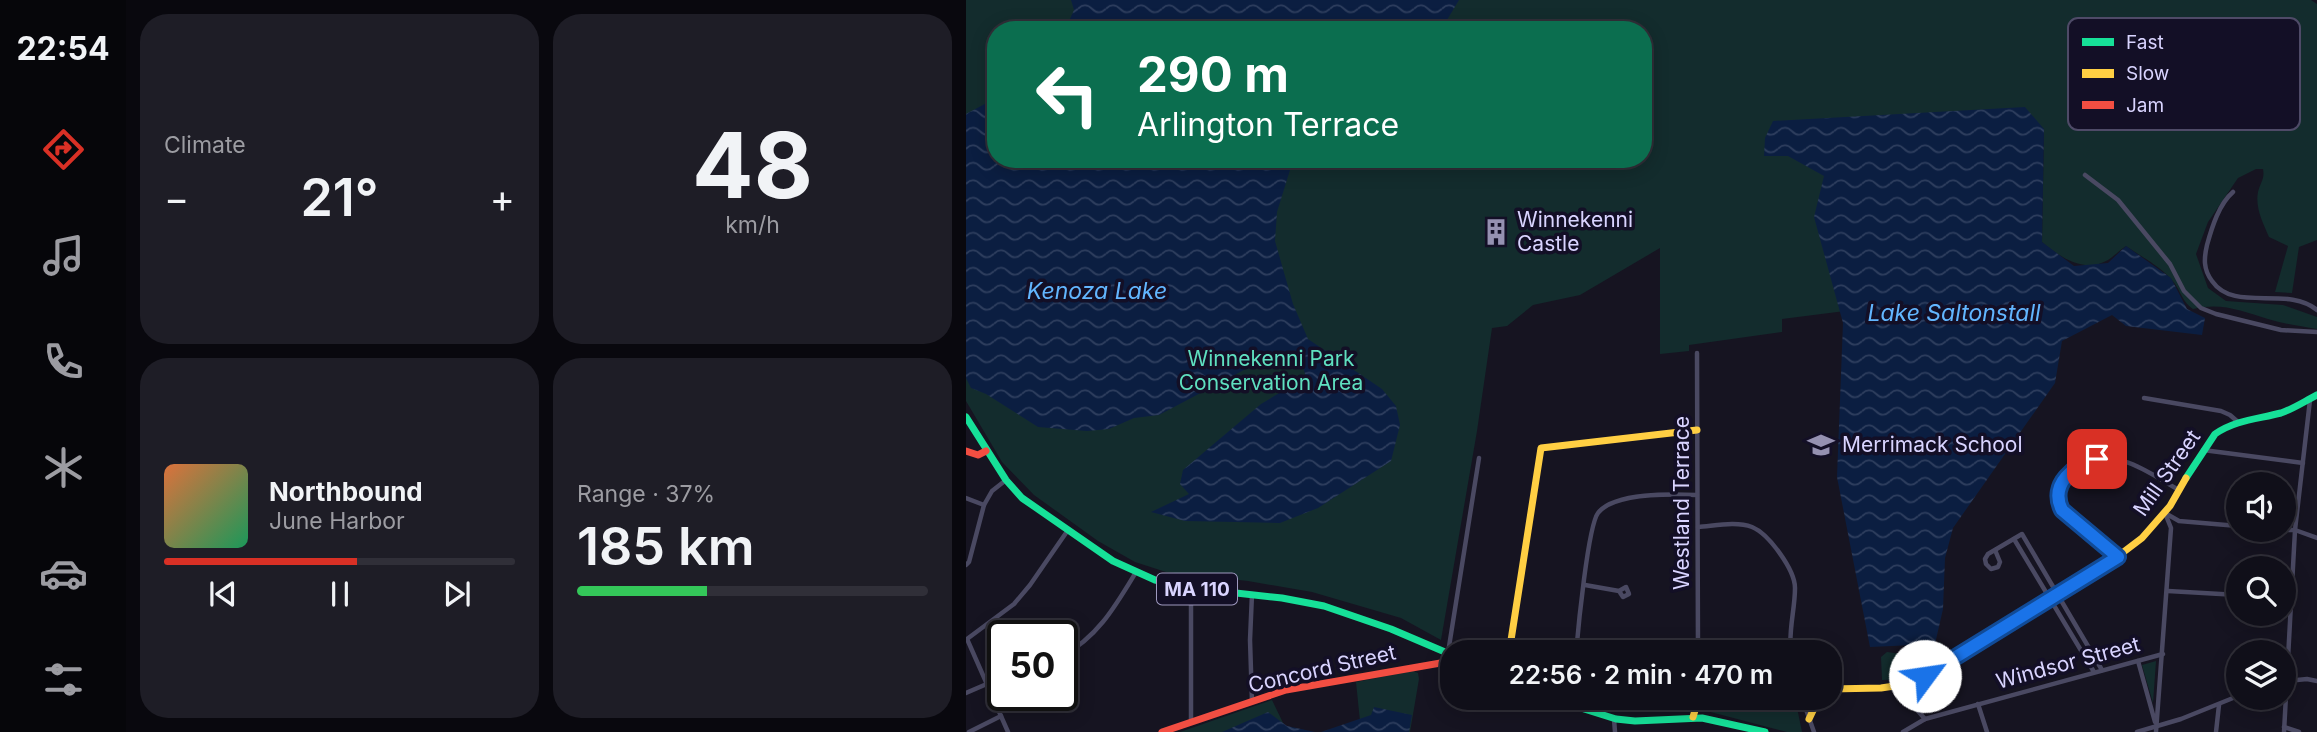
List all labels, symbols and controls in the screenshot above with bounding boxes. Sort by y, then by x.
legend [2068,18,2300,130]
text: 22:54 [16,29,110,68]
text: Fast [2126,31,2164,54]
text: 290 m [1137,45,1289,104]
icon: left [1022,49,1113,140]
text: Slow [2126,62,2169,85]
text: Jam [2126,94,2164,117]
text: Arlington Terrace [1137,105,1399,144]
text: 48 [692,110,813,220]
icon: directions [39,125,88,174]
text: Climate [164,131,246,159]
text: 21° [300,166,379,229]
text: − [164,175,189,221]
text: + [490,175,515,221]
place label: Winnekenni Castle [1517,207,1633,256]
text: km/h [725,211,780,239]
building icon: Winnekenni Castle [1481,217,1511,247]
icon: music [39,231,88,280]
water label: Kenoza Lake [1027,277,1167,305]
water label: Lake Saltonstall [1867,299,2041,327]
icon: phone [39,337,88,386]
park label: Winnekenni Park Conservation Area [1179,346,1363,395]
street label: Westland Terrace [1669,416,1694,590]
street label: Mill Street [2128,425,2205,521]
pin [2067,429,2127,489]
school or university icon: Merrimack School [1806,430,1836,460]
place label: Merrimack School [1842,432,2023,457]
icon: arrive [2078,440,2116,478]
icon: climate [39,443,88,492]
map controls [2226,472,2296,710]
button: sound [2226,472,2296,542]
text: Northbound [269,476,423,507]
text: Range · 37% [577,480,715,508]
text: June Harbor [269,507,405,535]
text: 185 km [577,515,755,578]
icon: car [39,549,88,598]
button: search [2226,556,2296,626]
road number: MA 110 [1157,574,1237,604]
icon: previous [204,575,242,613]
icon: pause [321,575,359,613]
icon: next [438,575,476,613]
speed limit sign: 50 [987,620,1078,711]
street label: Windsor Street [1993,631,2143,694]
street label: Concord Street [1246,639,1398,698]
position arrow [1888,639,1962,713]
button: layers [2226,640,2296,710]
icon: filters [39,655,88,704]
text: 22:56 · 2 min · 470 m [1509,659,1773,690]

